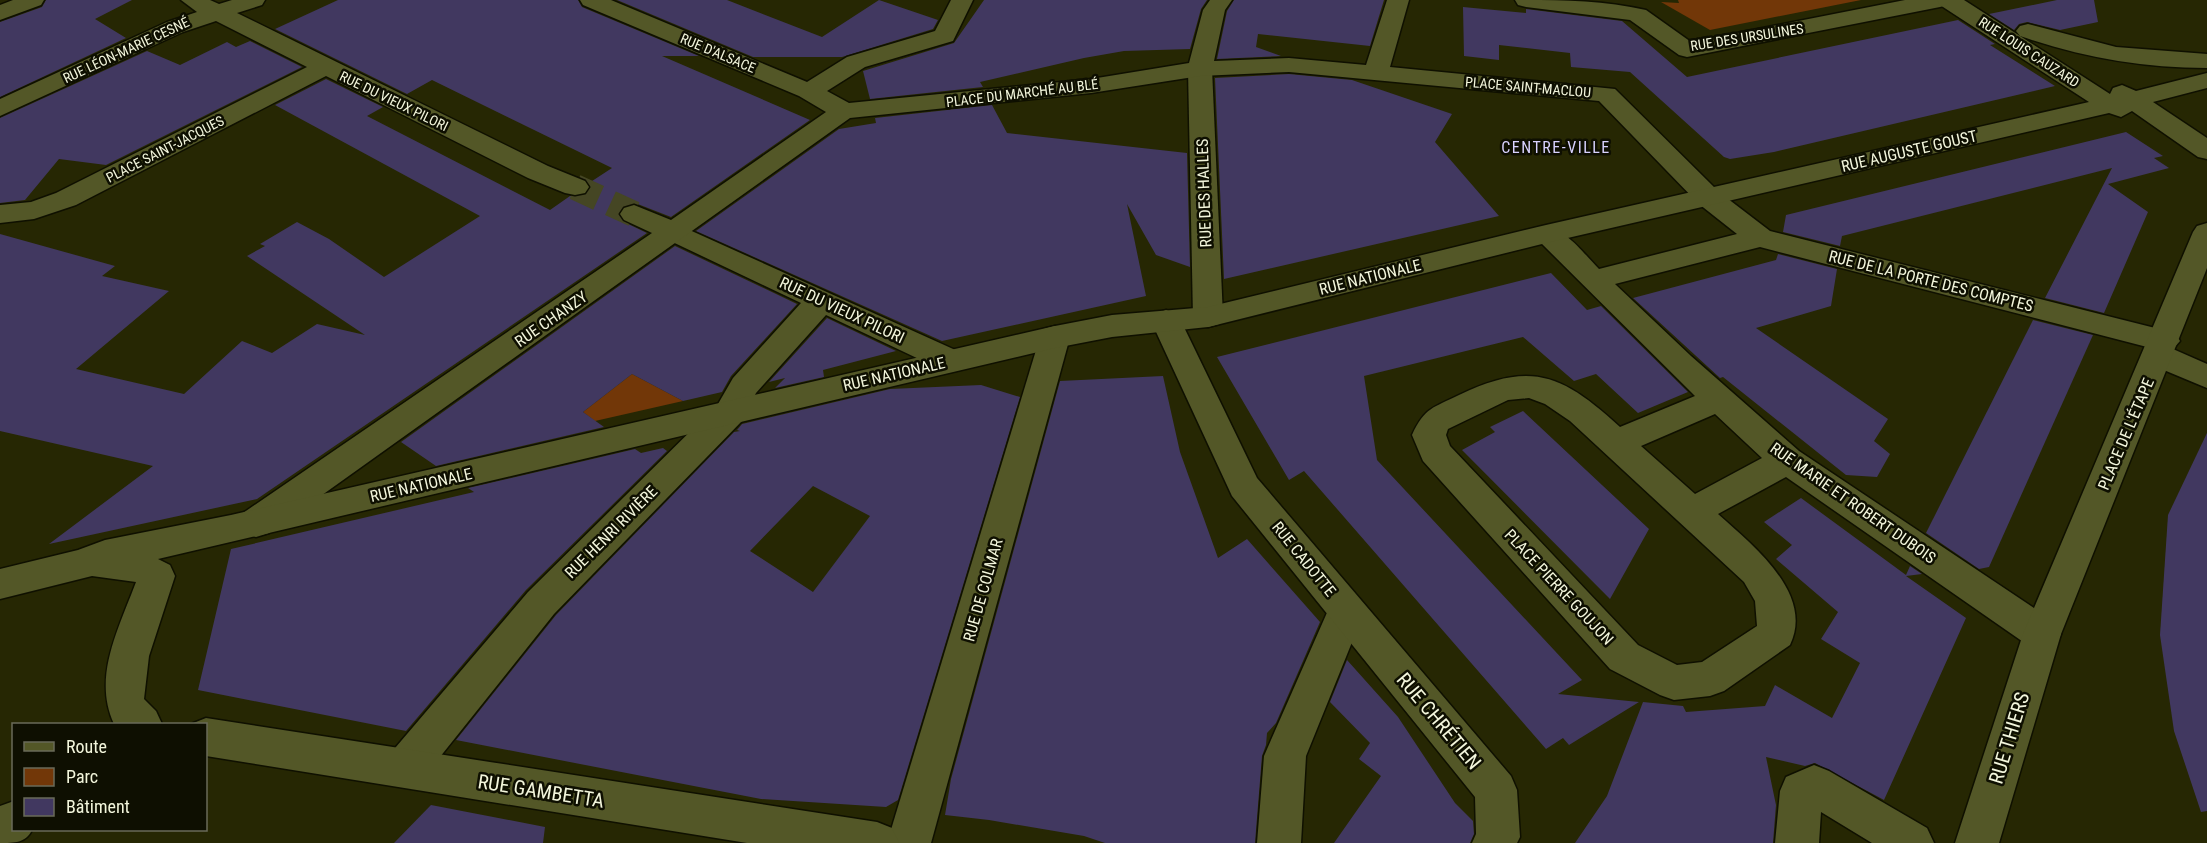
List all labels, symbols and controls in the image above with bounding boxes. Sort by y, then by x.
street label: RUE LÉON-MARIE CESNÉ [60,13,192,86]
street label: RUE LOUIS CAUZARD [1976,14,2082,90]
street label: RUE DES URSULINES [1689,20,1805,54]
street label: RUE D'ALSACE [678,30,758,76]
street label: RUE DU VIEUX PILORI [337,68,451,134]
street label: PLACE SAINT-MACLOU [1464,74,1592,100]
street label: PLACE DU MARCHÉ AU BLÉ [945,75,1099,110]
street label: PLACE SAINT-JACQUES [103,112,227,186]
street label: RUE AUGUSTE GOUST [1839,126,1979,176]
street label: RUE DES HALLES [1193,138,1215,248]
district label: CENTRE-VILLE [1501,138,1611,157]
street label: RUE DE LA PORTE DES COMPTES [1827,246,2035,316]
street label: RUE NATIONALE [1317,255,1423,299]
street label: RUE DU VIEUX PILORI [777,273,907,347]
street label: RUE CHANZY [511,287,591,351]
street label: RUE NATIONALE [841,353,947,395]
street label: PLACE DE L'ÉTAPE [2094,375,2158,493]
street label: RUE MARIE ET ROBERT DUBOIS [1767,439,1939,567]
street label: RUE NATIONALE [368,464,474,506]
street label: RUE HENRI RIVIÈRE [561,482,661,582]
street label: RUE CADOTTE [1268,518,1340,600]
street label: PLACE PIERRE GOUJON [1500,525,1618,649]
street label: RUE DE COLMAR [959,536,1007,644]
street label: RUE CHRÉTIEN [1392,668,1486,774]
street label: RUE THIERS [1984,689,2034,787]
legend [12,723,207,831]
text: Route [66,736,107,757]
text: Parc [66,766,98,787]
street label: RUE GAMBETTA [476,769,606,813]
text: Bâtiment [66,796,130,817]

